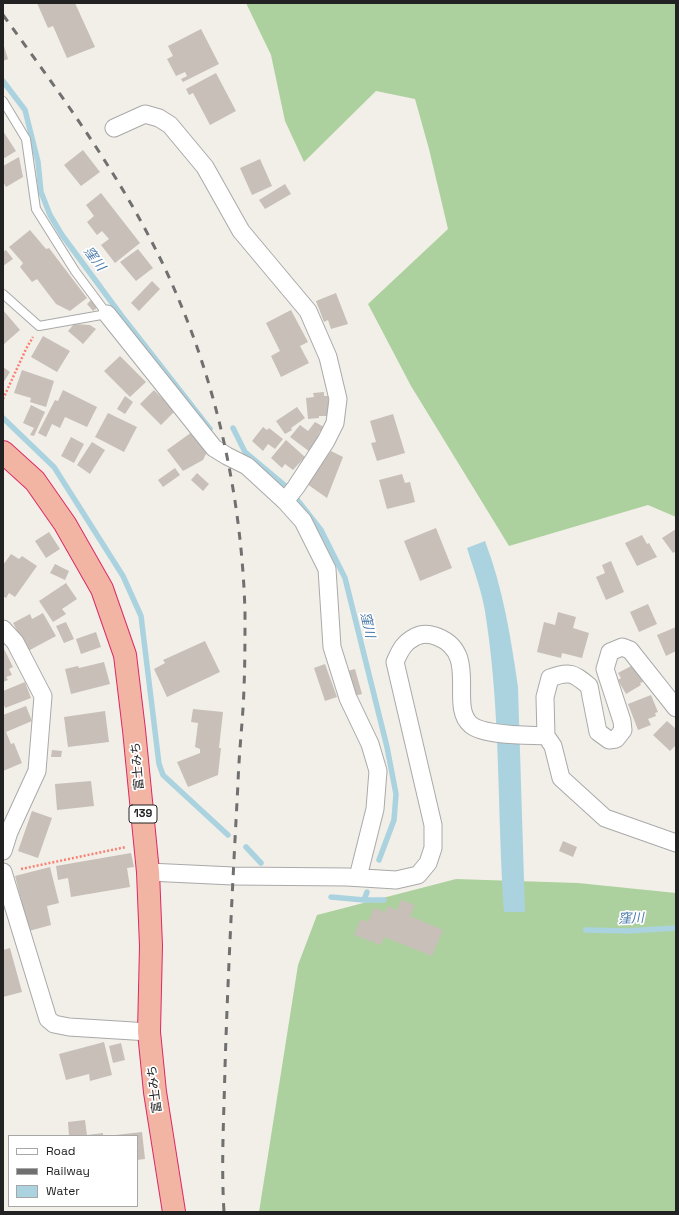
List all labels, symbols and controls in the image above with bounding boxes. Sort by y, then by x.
water label: 窪川 [80,244,108,274]
water label: 窪川 [356,611,378,639]
street label: 富士みち [129,741,147,791]
road number: 139 [129,805,157,823]
water label: 窪川 [618,911,644,927]
street label: 富士みち [145,1064,165,1114]
legend [8,1135,138,1207]
text: Road [46,1143,75,1159]
text: Railway [46,1163,90,1179]
text: Water [46,1183,80,1199]

